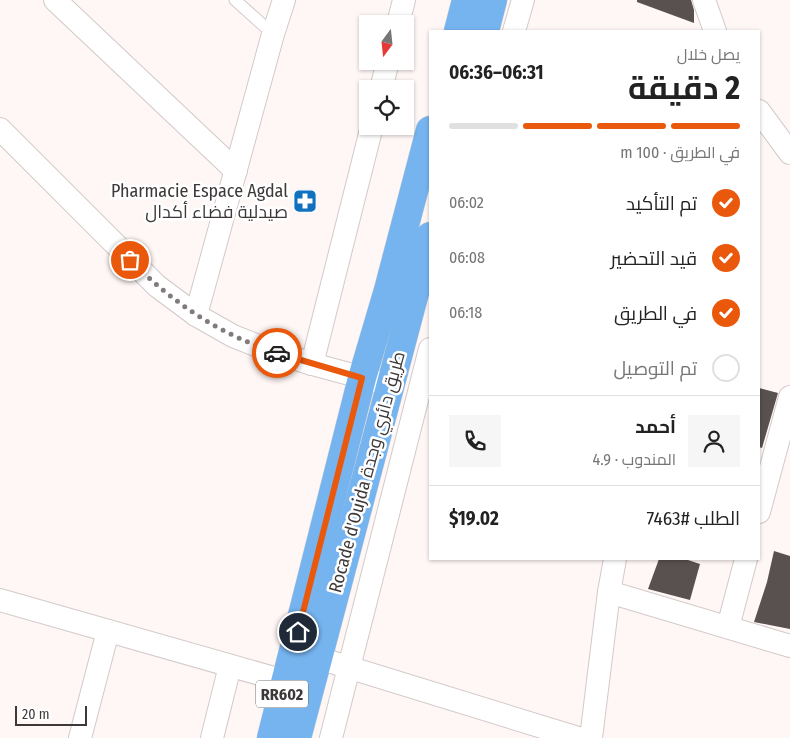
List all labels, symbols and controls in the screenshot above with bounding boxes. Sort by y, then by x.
north arrow [359,15,414,70]
map controls [359,15,414,135]
text: يصل خلال [677,45,740,64]
text: 06:31–06:36 [449,61,544,84]
text: 2 دقيقة [628,69,740,107]
button: locate [359,80,414,135]
text: في الطريق · 100 m [620,143,740,162]
place label: Pharmacie Espace Agdal صيدلية فضاء أكدال [111,180,288,223]
pharmacy icon: Pharmacie Espace Agdal صيدلية فضاء أكدال [292,188,318,214]
icon: check [712,189,740,217]
text: تم التأكيد [626,192,697,215]
text: 06:02 [449,193,484,212]
pin [109,239,151,281]
icon: check [712,244,740,272]
icon: bag [116,246,144,274]
text: قيد التحضير [610,247,697,270]
text: 06:08 [449,248,485,267]
icon: check [712,299,740,327]
text: في الطريق [614,302,697,325]
text: 06:18 [449,303,482,322]
courier [252,328,302,378]
icon: car [263,339,291,367]
street label: Rocade d'Oujda طريق دائري وجدة [324,349,413,596]
text: تم التوصيل [614,357,697,380]
button: phone [449,415,501,467]
text: أحمد [635,415,676,438]
button: person [688,415,740,467]
text: المندوب · 4.9 [592,450,676,469]
text: $19.02 [449,507,499,530]
text: الطلب #7463 [647,507,740,530]
pin [277,611,319,653]
icon: home [284,618,312,646]
road number: RR602 [256,681,308,708]
scale bar [15,703,88,726]
text: 20 m [22,706,50,723]

